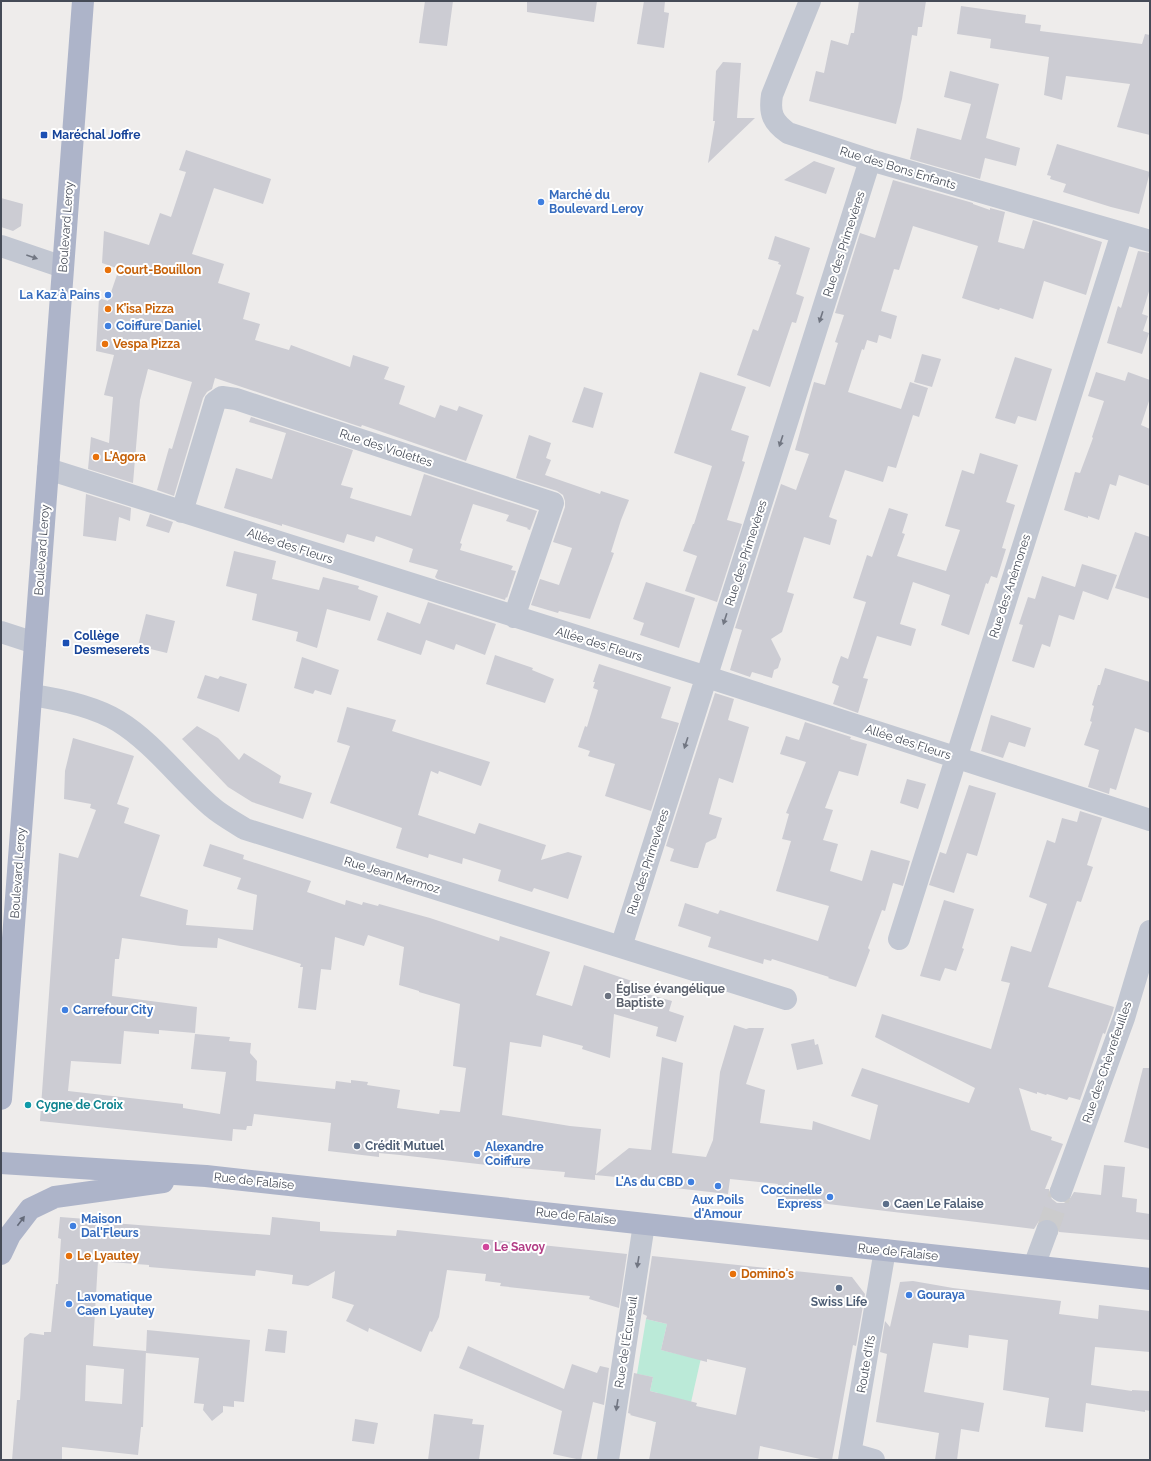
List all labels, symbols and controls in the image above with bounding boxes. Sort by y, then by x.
place label: Maréchal Joffre [52,128,140,142]
marker: Maréchal Joffre [39,130,49,140]
street label: Rue des Bons Enfants [838,144,958,192]
street label: Boulevard Leroy [56,181,76,273]
place label: Marché du Boulevard Leroy [549,188,644,216]
street label: Rue des Primevères [820,189,868,299]
marker: Marché du Boulevard Leroy [536,197,546,207]
one-way arrow [26,254,38,260]
place label: Court-Bouillon [116,263,201,277]
marker: Court-Bouillon [103,265,113,275]
place label: La Kaz à Pains [19,288,100,302]
marker: La Kaz à Pains [103,290,113,300]
place label: K’isa Pizza [116,302,174,316]
marker: K’isa Pizza [103,304,113,314]
one-way arrow [817,312,823,324]
place label: Coiffure Daniel [116,319,201,333]
marker: Coiffure Daniel [103,321,113,331]
place label: Vespa Pizza [113,337,180,351]
marker: Vespa Pizza [100,339,110,349]
street label: Rue des Violettes [338,426,434,470]
one-way arrow [778,436,784,448]
place label: L'Agora [104,450,146,464]
marker: L'Agora [91,452,101,462]
street label: Rue des Primevères [722,498,770,608]
street label: Boulevard Leroy [32,504,52,596]
street label: Allée des Fleurs [245,525,335,567]
street label: Rue des Anémones [987,532,1033,640]
one-way arrow [722,613,728,625]
street label: Allée des Fleurs [554,624,644,664]
place label: Collège Desmeserets [74,629,149,657]
marker: Collège Desmeserets [61,638,71,648]
street label: Allée des Fleurs [863,721,953,763]
one-way arrow [683,737,689,749]
street label: Rue des Primevères [624,807,672,917]
street label: Boulevard Leroy [8,827,28,919]
street label: Rue Jean Mermoz [342,854,442,896]
place label: Église évangélique Baptiste [616,981,725,1010]
marker: Église évangélique Baptiste [603,991,613,1001]
street label: Rue des Chèvrefeuilles [1080,999,1134,1125]
place label: Carrefour City [73,1003,154,1017]
marker: Carrefour City [60,1005,70,1015]
place label: Cygne de Croix [36,1098,123,1112]
marker: Cygne de Croix [23,1100,33,1110]
place label: Crédit Mutuel [365,1139,444,1153]
place label: Alexandre Coiffure [485,1140,544,1168]
marker: Crédit Mutuel [352,1141,362,1151]
marker: Alexandre Coiffure [472,1149,482,1159]
street label: Rue de Falaise [213,1170,295,1192]
place label: L'As du CBD [615,1175,683,1189]
marker: L'As du CBD [686,1177,696,1187]
marker: Aux Poils d'Amour [713,1181,723,1191]
place label: Coccinelle Express [761,1183,822,1211]
marker: Coccinelle Express [825,1192,835,1202]
place label: Aux Poils d'Amour [692,1193,744,1221]
place label: Caen Le Falaise [894,1197,984,1211]
marker: Caen Le Falaise [881,1199,891,1209]
street label: Rue de Falaise [535,1205,617,1227]
place label: Maison Dal'Fleurs [81,1212,139,1240]
one-way arrow [17,1215,25,1226]
marker: Maison Dal'Fleurs [68,1221,78,1231]
place label: Le Savoy [494,1240,545,1254]
street label: Rue de Falaise [857,1241,939,1263]
marker: Le Savoy [481,1242,491,1252]
place label: Le Lyautey [77,1249,139,1263]
marker: Le Lyautey [64,1251,74,1261]
one-way arrow [635,1256,641,1269]
place label: Domino's [741,1267,794,1281]
marker: Domino's [728,1269,738,1279]
marker: Swiss Life [834,1283,844,1293]
place label: Gouraya [917,1288,965,1302]
place label: Lavomatique Caen Lyautey [77,1290,155,1318]
marker: Gouraya [904,1290,914,1300]
street label: Rue de l'Écureuil [612,1294,640,1389]
place label: Swiss Life [811,1295,867,1309]
marker: Lavomatique Caen Lyautey [64,1299,74,1309]
street label: Route d'Ifs [854,1334,878,1394]
one-way arrow [613,1399,619,1411]

